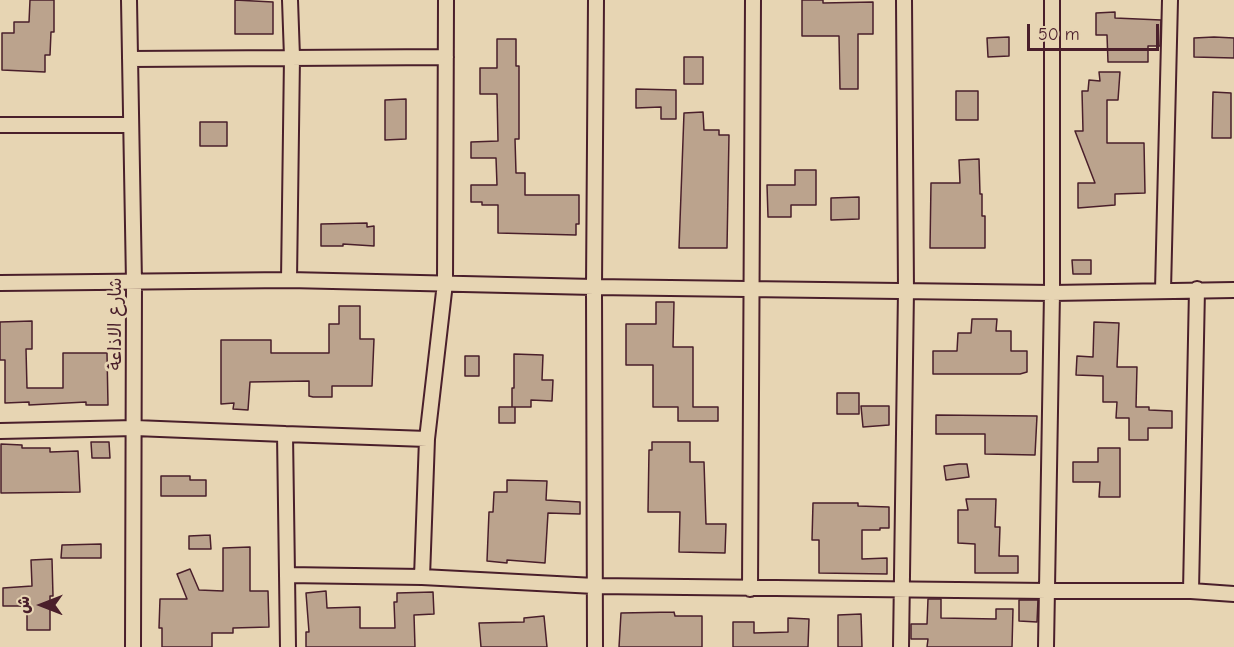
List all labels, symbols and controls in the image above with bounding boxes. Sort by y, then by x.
scale bar [1030,12,1162,50]
text: 50 m [1038,24,1080,45]
street label: شارع الاذاعة [105,278,127,370]
north arrow [12,575,72,635]
text: ش [15,596,33,614]

